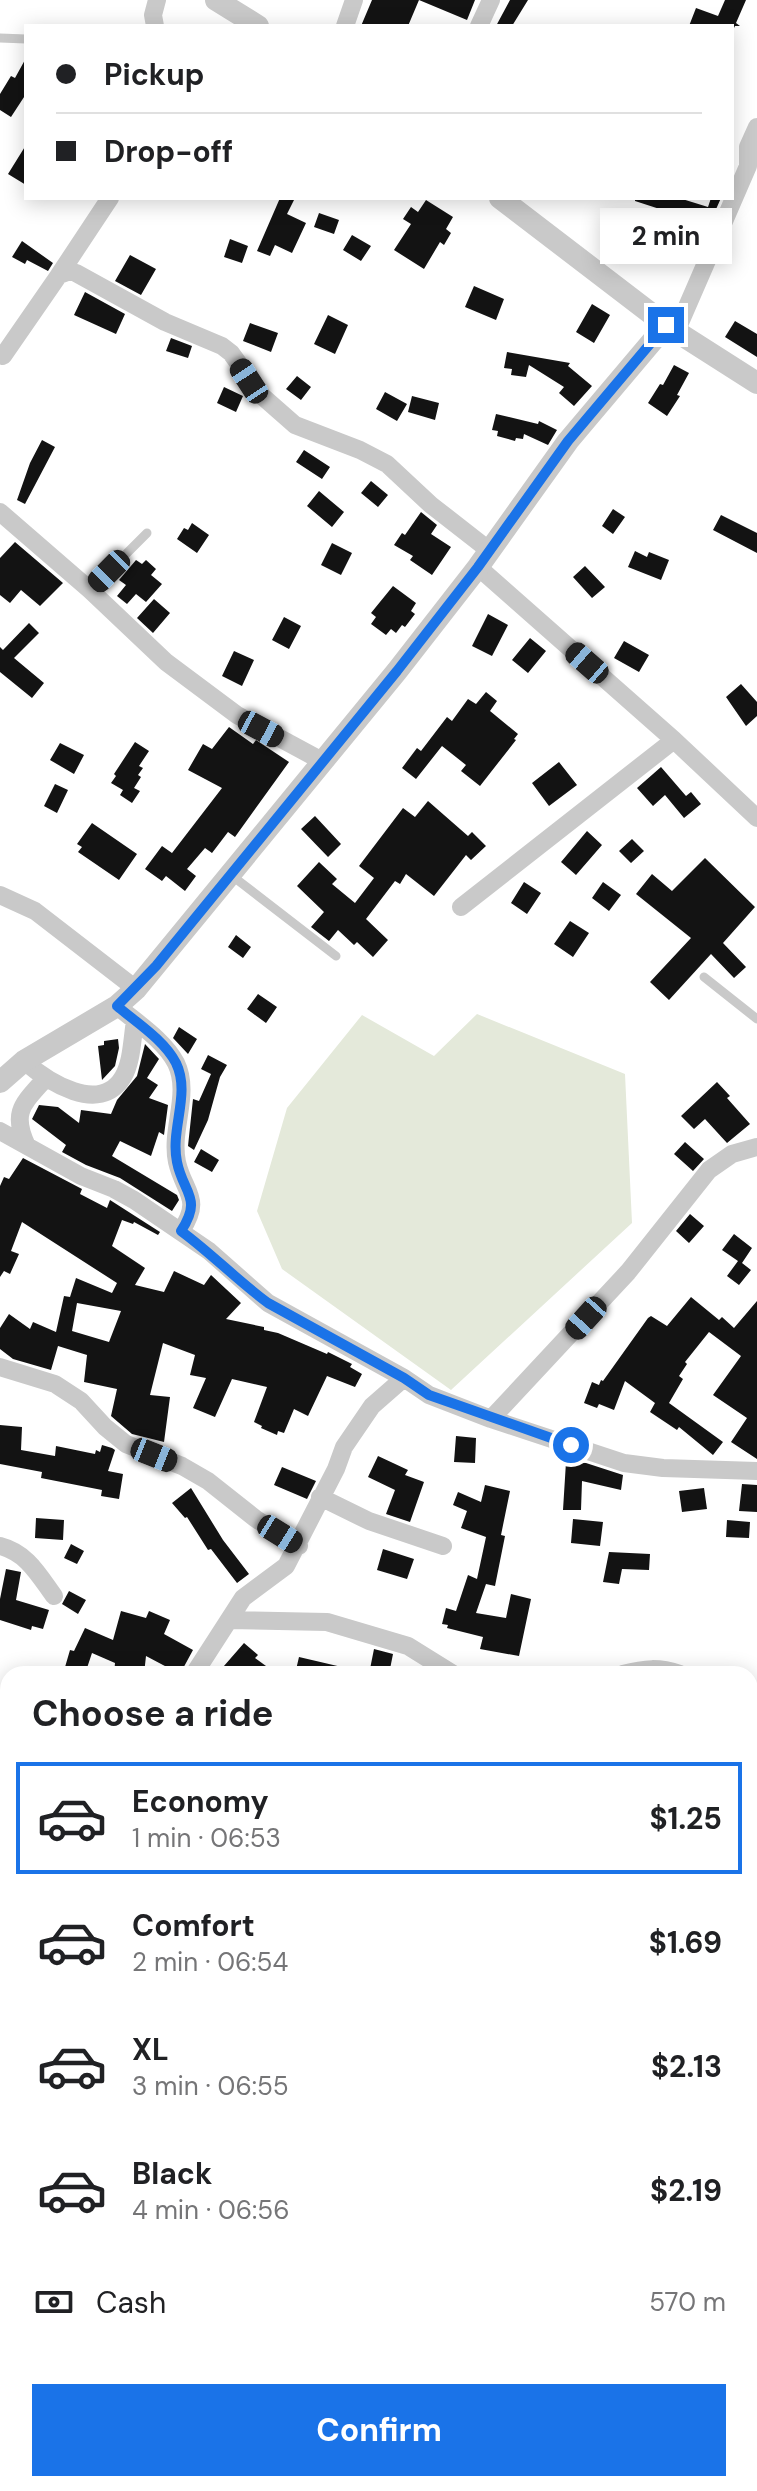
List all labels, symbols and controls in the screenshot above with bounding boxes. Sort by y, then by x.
text: Pickup [104,55,204,94]
text: Drop-off [104,132,233,171]
callout: 2 min [600,209,732,265]
text: 2 min [632,219,700,253]
route end [648,307,684,343]
car [226,354,272,408]
car [84,546,134,596]
car [561,638,613,688]
car [234,707,288,751]
car [561,1292,611,1344]
route start [553,1427,589,1463]
car [127,1435,181,1475]
car [253,1511,307,1557]
text: Choose a ride [32,1690,273,1737]
icon: car [36,1782,108,1854]
text: Economy [132,1782,269,1821]
text: $1.25 [649,1799,722,1838]
text: 1 min · 06:53 [132,1821,281,1855]
icon: car [36,1906,108,1978]
text: Comfort [132,1906,255,1945]
text: $1.69 [649,1923,722,1962]
text: 2 min · 06:54 [132,1945,288,1979]
icon: car [36,2030,108,2102]
text: XL [132,2030,169,2069]
text: $2.13 [651,2047,722,2086]
text: 3 min · 06:55 [132,2069,289,2103]
icon: car [36,2154,108,2226]
text: Black [132,2154,212,2193]
text: $2.19 [650,2171,722,2210]
text: 4 min · 06:56 [132,2193,290,2227]
icon: cash [32,2280,76,2324]
text: Cash [96,2283,166,2322]
text: 570 m [649,2285,726,2319]
button: Confirm [32,2384,726,2476]

